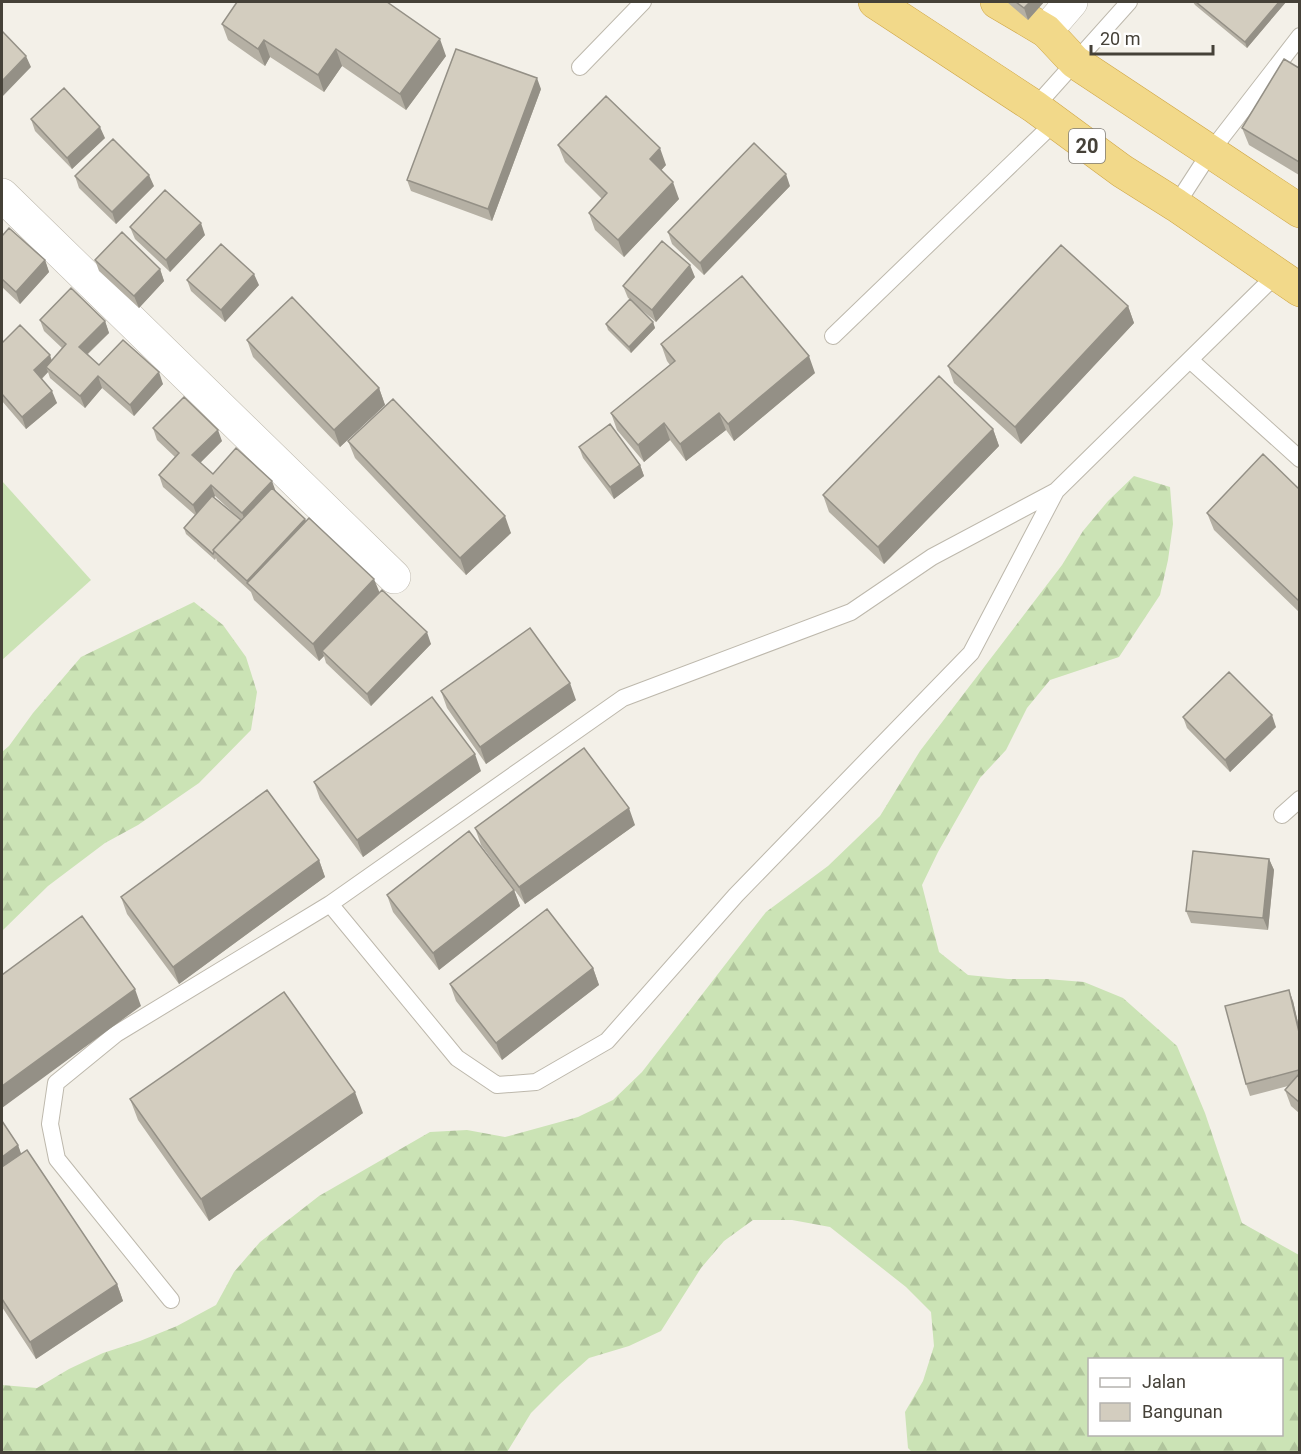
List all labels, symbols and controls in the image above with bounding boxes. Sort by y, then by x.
scale bar [1091,18,1212,56]
text: 20 m [1100,28,1140,49]
road number: 20 [1069,129,1105,163]
legend [1088,1358,1283,1436]
text: Jalan [1142,1371,1186,1392]
text: Bangunan [1142,1401,1223,1422]

